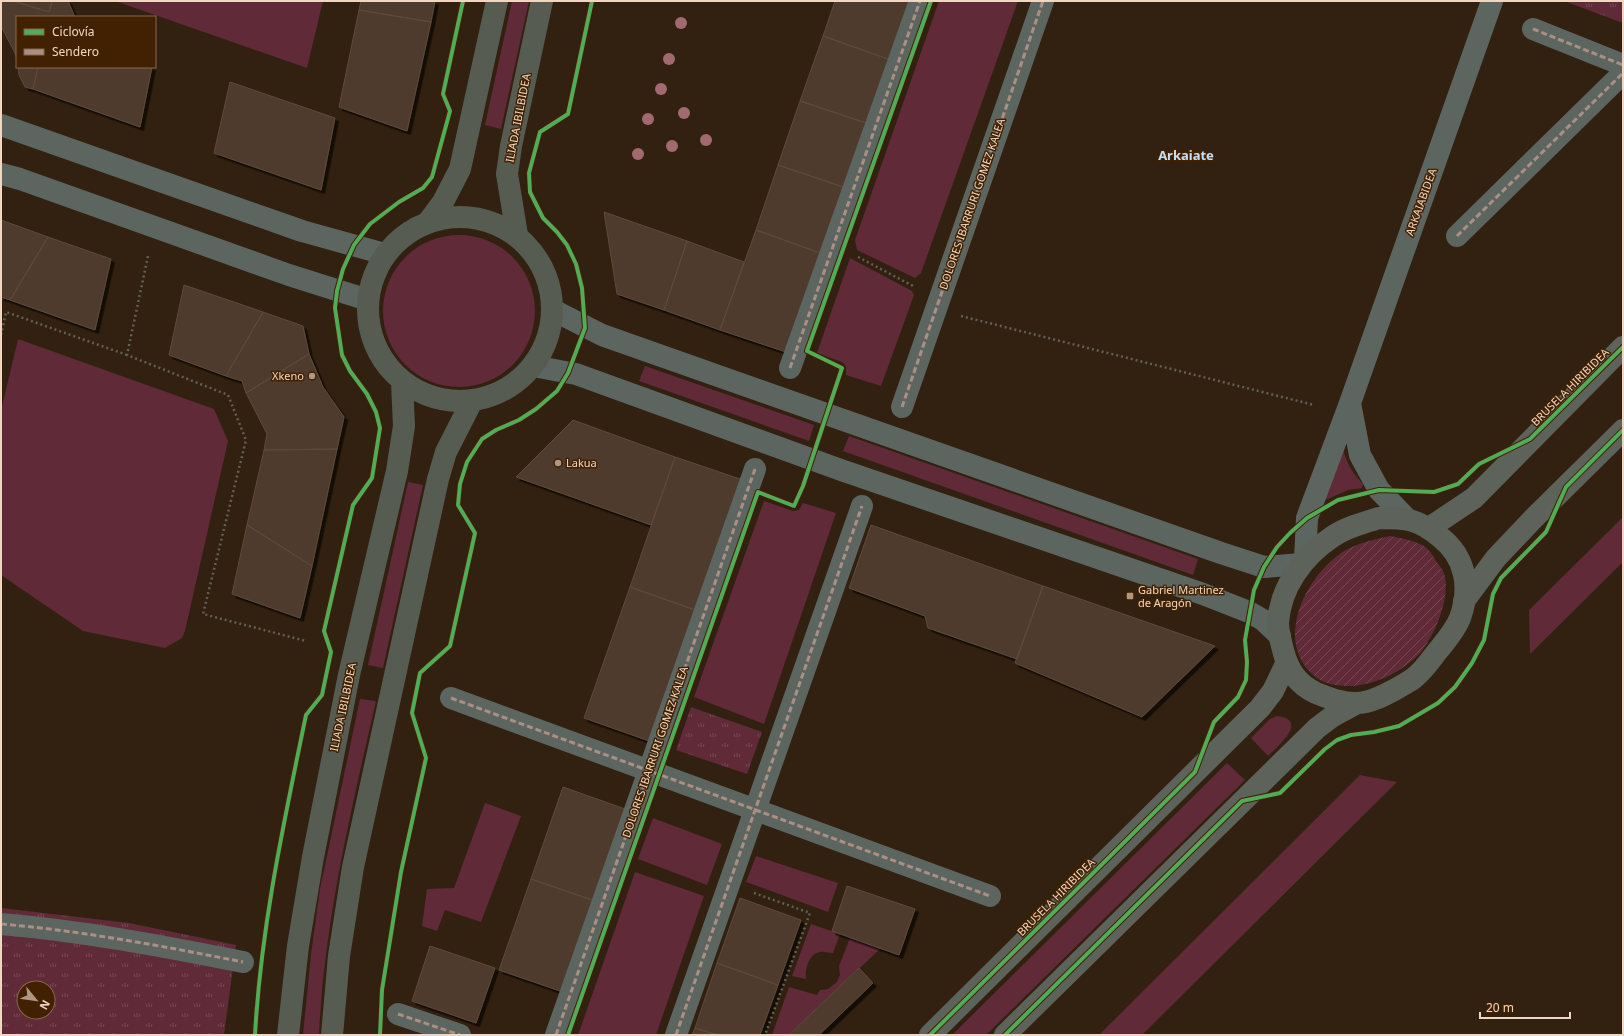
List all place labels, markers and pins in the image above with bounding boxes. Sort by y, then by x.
place label: Xkeno [272,368,304,383]
marker: Xkeno [307,371,317,381]
place label: Lakua [566,455,597,470]
marker: Lakua [553,458,563,468]
place label: Gabriel Martinez de Aragón [1138,582,1224,610]
marker: Gabriel Martinez de Aragón [1125,591,1135,601]

